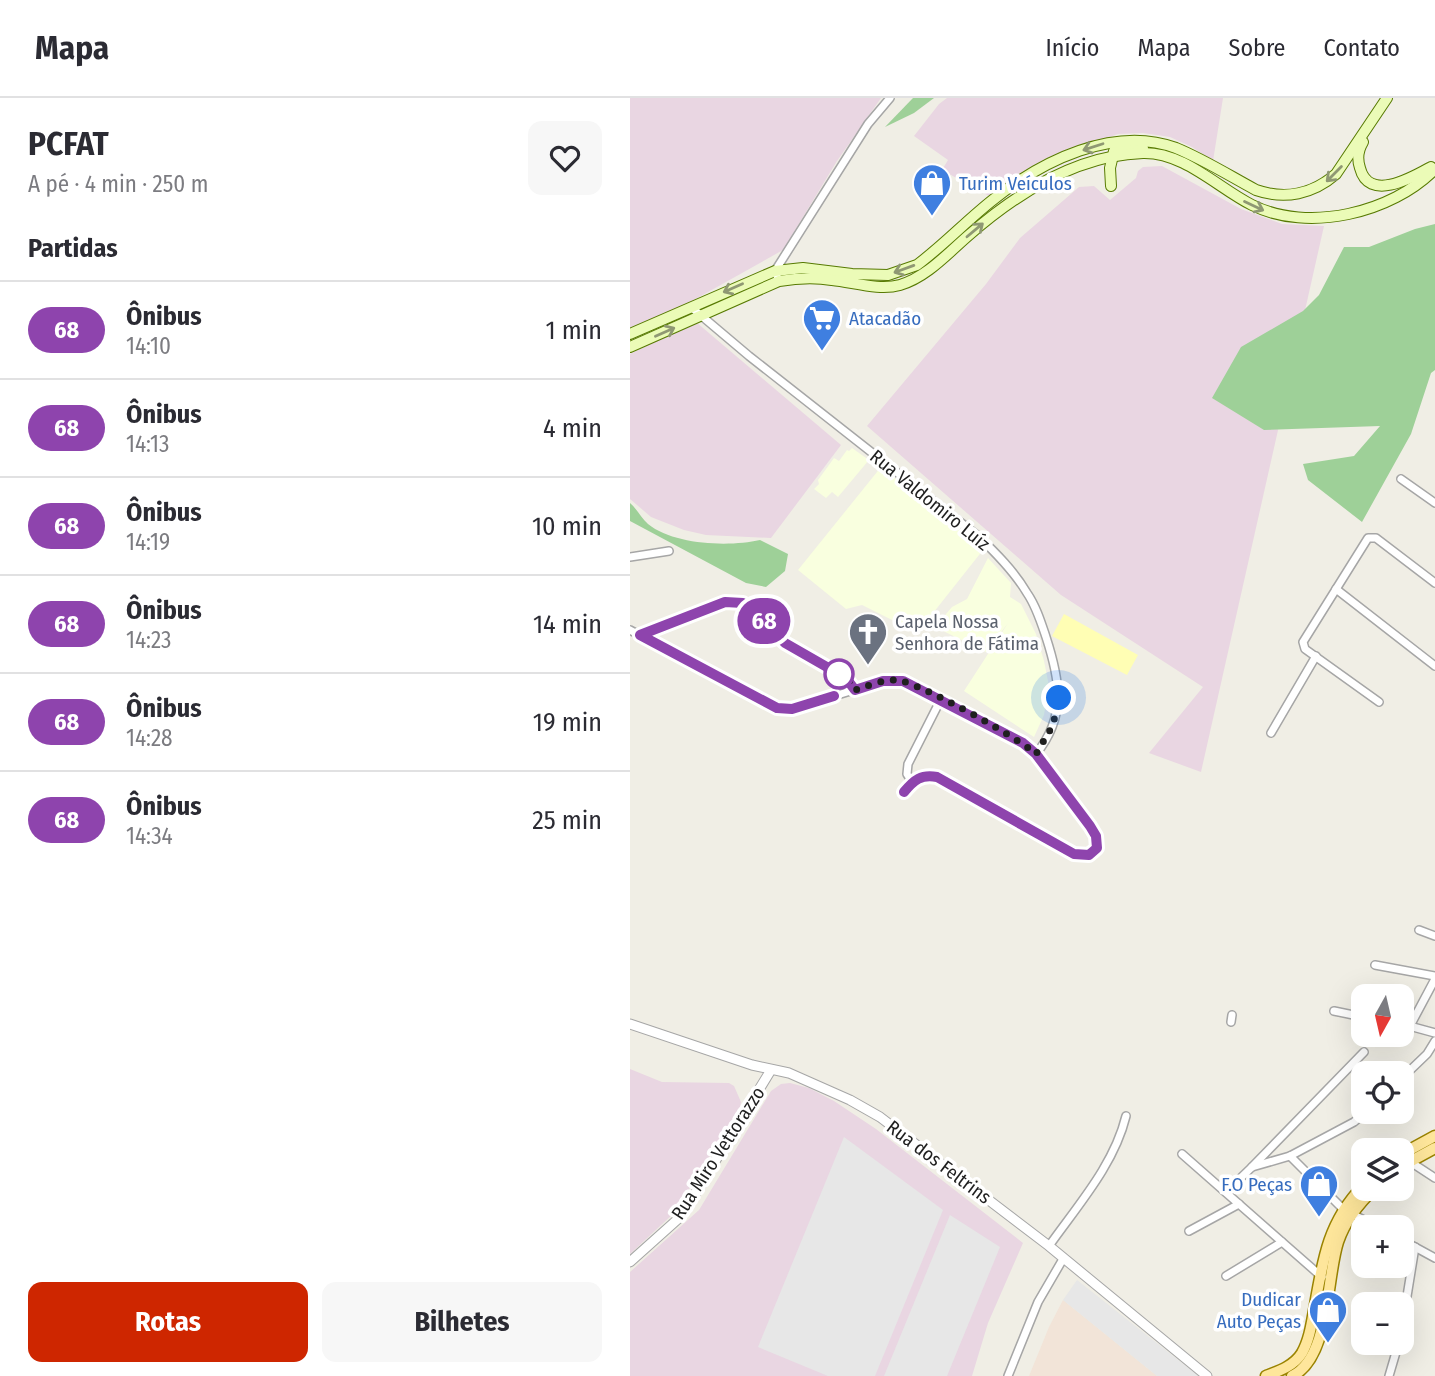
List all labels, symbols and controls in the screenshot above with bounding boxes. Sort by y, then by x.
text: Mapa [35,28,109,68]
text: Início [1046,34,1099,62]
text: Mapa [1137,34,1191,62]
text: Sobre [1229,34,1285,62]
text: Contato [1323,34,1400,62]
button: heart [528,121,602,195]
text: PCFAT [28,124,109,164]
one-way arrow [1083,142,1105,154]
shop icon: Turim Veículos [911,162,953,217]
one-way arrow [1326,165,1343,182]
text: A pé · 4 min · 250 m [28,170,208,198]
place label: Turim Veículos [959,172,1072,195]
one-way arrow [1243,199,1264,213]
one-way arrow [966,222,984,238]
text: Partidas [28,233,118,264]
one-way arrow [894,264,916,277]
one-way arrow [723,282,744,296]
supermarket icon: Atacadão [801,297,843,352]
text: Ônibus [126,301,202,332]
place label: Atacadão [849,307,921,330]
text: 1 min [546,315,602,346]
text: 68 [54,316,79,344]
one-way arrow [654,325,675,338]
text: 14:10 [126,332,171,360]
text: Ônibus [126,399,202,430]
text: 4 min [543,413,602,444]
text: 68 [54,414,79,442]
text: 14:13 [126,430,169,458]
street label: Rua Valdomiro Luíz [865,445,995,556]
text: Ônibus [126,497,202,528]
text: 10 min [532,511,602,542]
text: 68 [54,512,79,540]
text: 14:19 [126,528,170,556]
text: Ônibus [126,595,202,626]
line badge: 68 [732,598,796,644]
text: 68 [751,607,777,635]
text: 14 min [533,609,602,640]
text: 68 [54,610,79,638]
place label: Capela Nossa Senhora de Fátima [895,610,1039,655]
church icon: Capela Nossa Senhora de Fátima [847,611,889,666]
text: 14:23 [126,626,171,654]
unlabelled marker [824,659,854,689]
your location [1041,680,1076,715]
text: Ônibus [126,693,202,724]
text: 19 min [533,707,602,738]
text: 68 [54,708,79,736]
text: 14:28 [126,724,173,752]
text: Ônibus [126,791,202,822]
text: 25 min [532,805,602,836]
text: 68 [54,806,79,834]
text: 14:34 [126,822,173,850]
north arrow [1351,984,1414,1046]
map controls [1351,984,1414,1355]
button: locate [1351,1061,1414,1124]
street label: Rua Miro Vettorazzo [666,1082,770,1224]
street label: Rua dos Feltrins [882,1115,996,1209]
button: layers [1351,1138,1414,1201]
shop icon: F.O Peças [1298,1163,1340,1218]
place label: F.O Peças [1221,1173,1292,1196]
button: + [1351,1215,1414,1278]
button: Rotas [28,1282,308,1362]
button: Bilhetes [322,1282,602,1362]
place label: Dudicar Auto Peças [1217,1288,1301,1333]
shop icon: Dudicar Auto Peças [1307,1289,1349,1344]
button: − [1351,1292,1414,1355]

